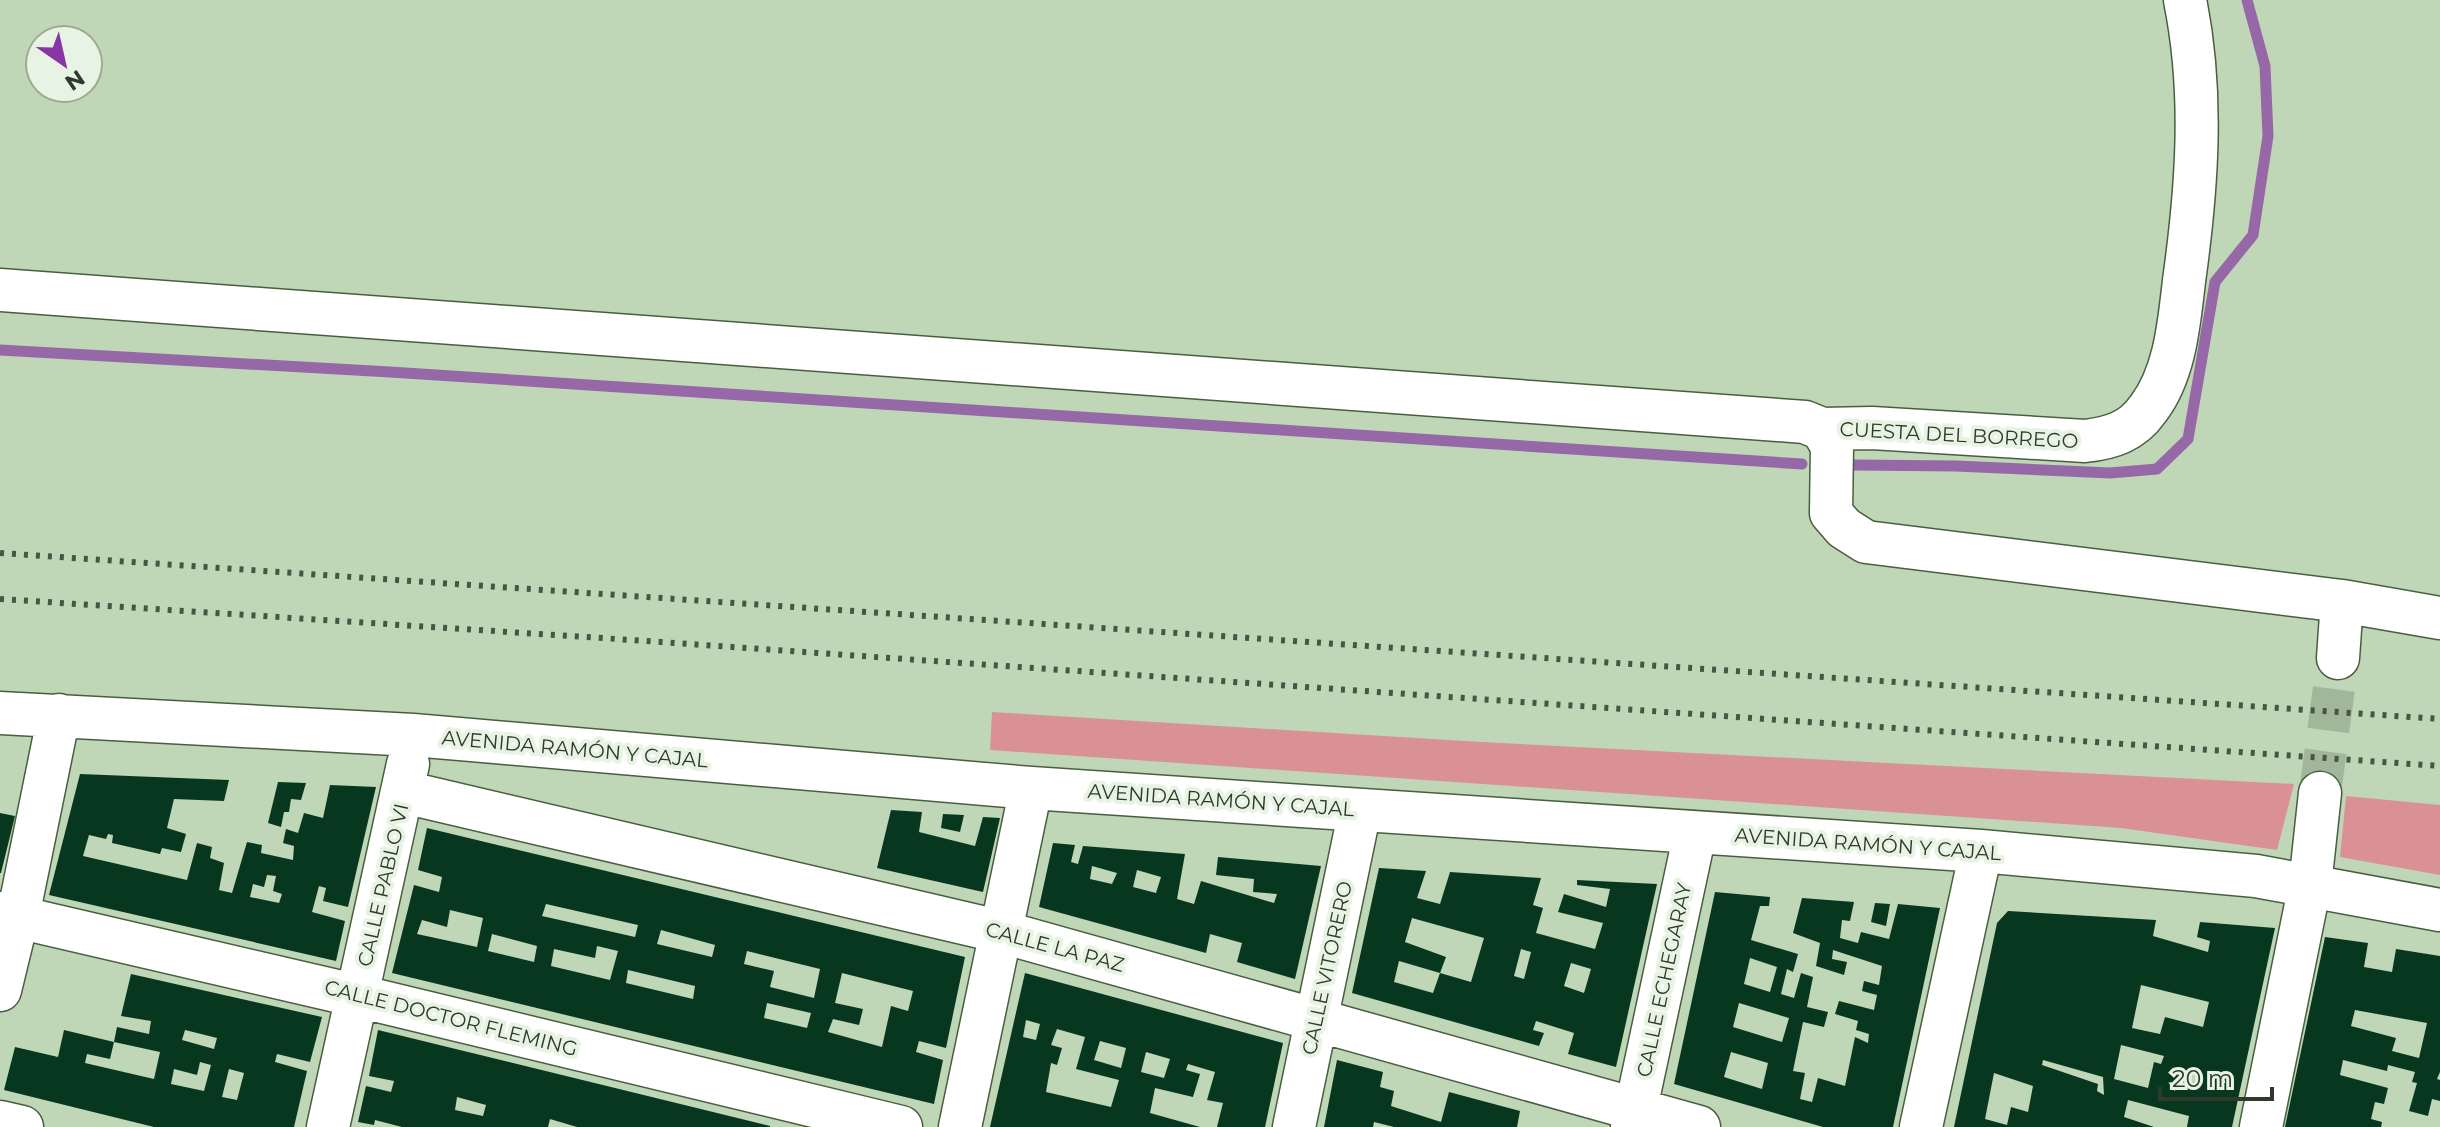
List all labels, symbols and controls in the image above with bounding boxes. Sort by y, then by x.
north arrow [24,24,104,104]
text: N [60,64,90,96]
street label: CUESTA DEL BORREGO [1839,417,2079,453]
street label: AVENIDA RAMÓN Y CAJAL [441,725,709,773]
street label: AVENIDA RAMÓN Y CAJAL [1087,779,1355,821]
street label: CALLE PABLO VI [353,801,413,969]
street label: AVENIDA RAMÓN Y CAJAL [1734,823,2002,865]
street label: CALLE VITORERO [1297,879,1357,1057]
street label: CALLE ECHEGARAY [1632,880,1696,1079]
street label: CALLE LA PAZ [983,917,1127,977]
street label: CALLE DOCTOR FLEMING [322,975,580,1061]
scale bar [2160,1051,2272,1101]
text: 20 m [2172,1064,2233,1093]

